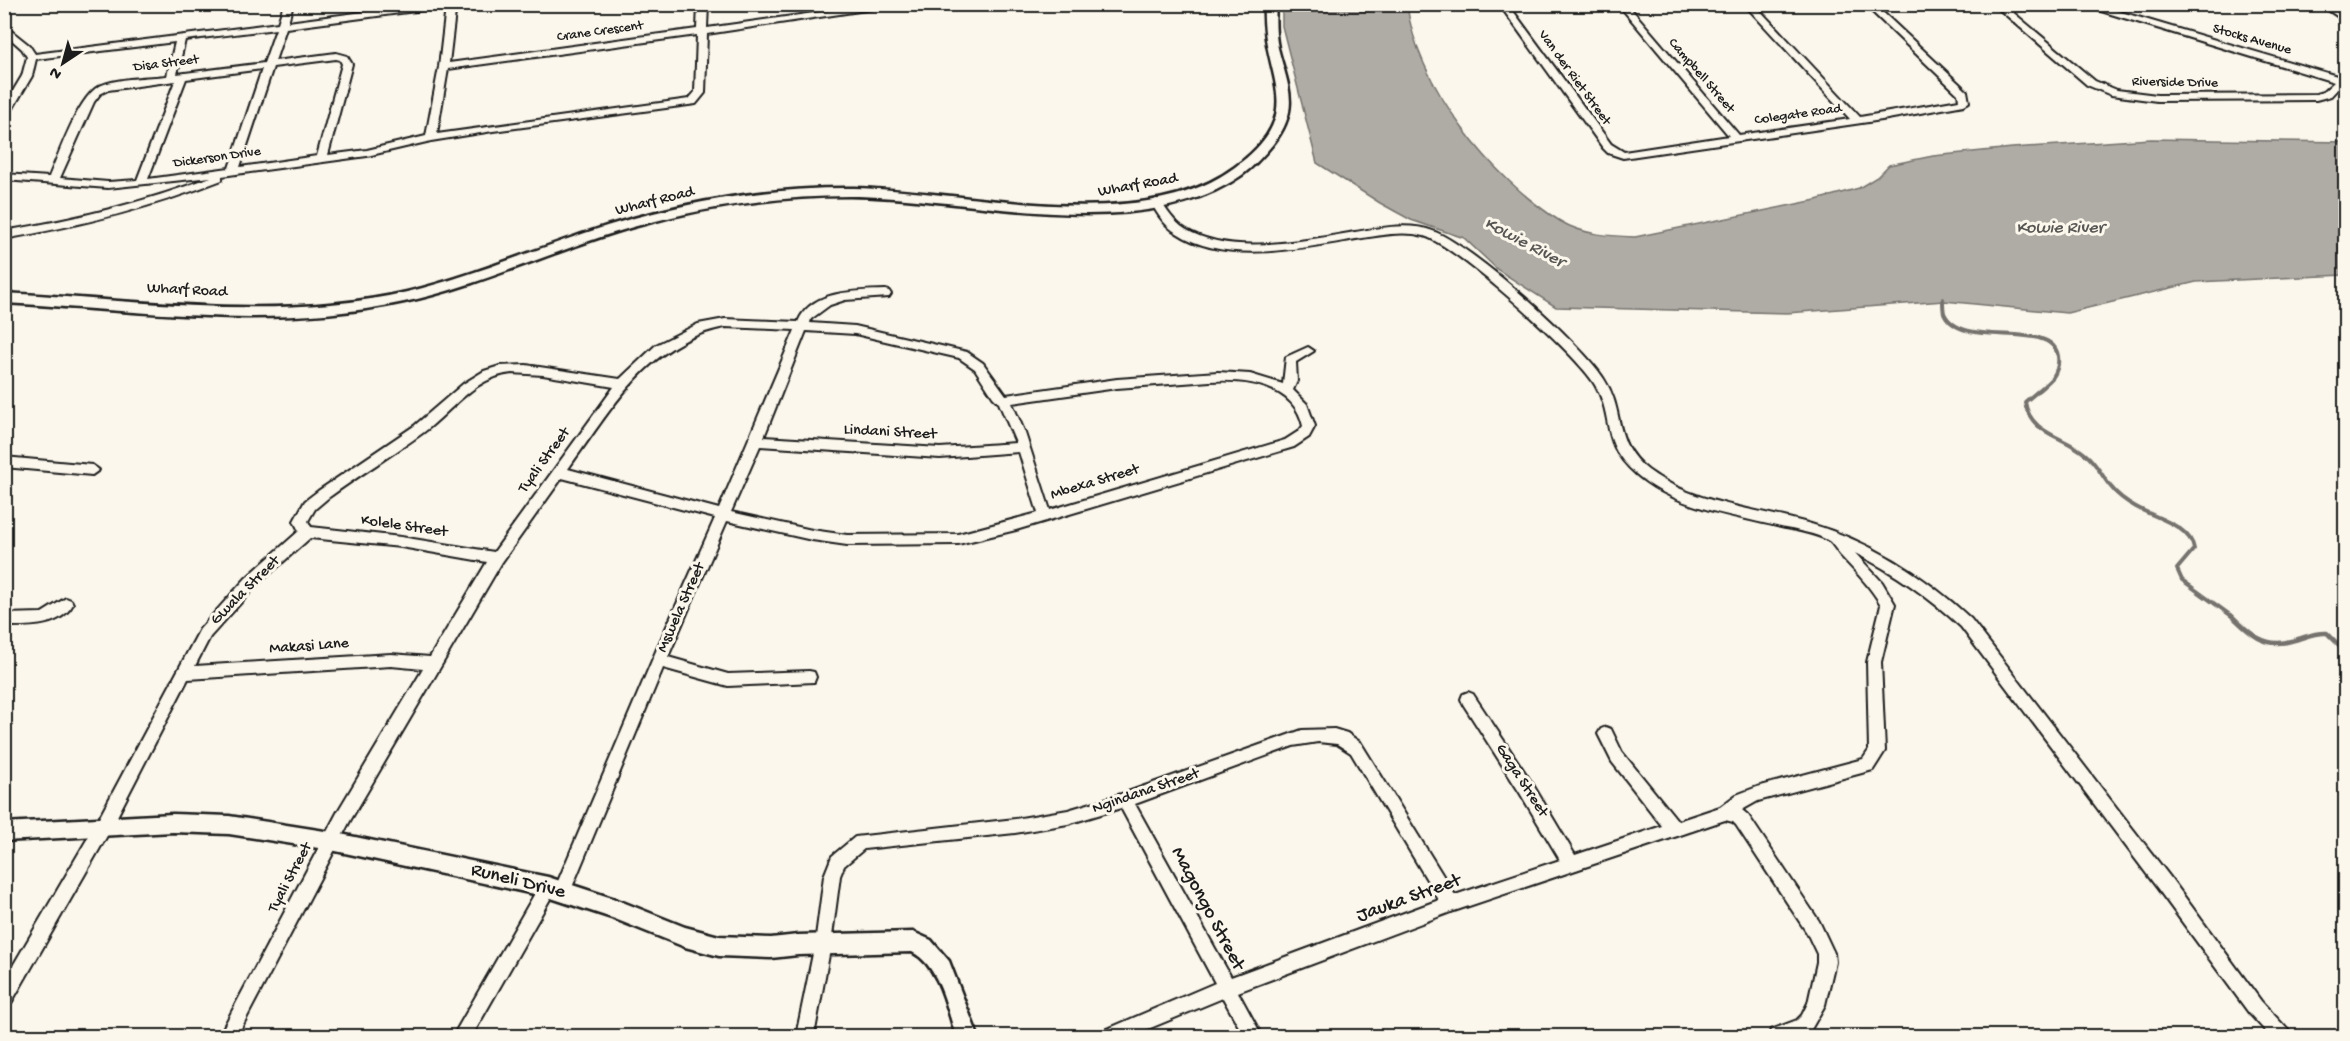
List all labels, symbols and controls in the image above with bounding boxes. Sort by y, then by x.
street label: Crane Crescent [556,17,645,46]
street label: Stocks Avenue [2211,21,2294,60]
street label: Van der Riet Street [1533,26,1615,130]
north arrow [33,33,93,93]
street label: Campbell Street [1664,35,1739,118]
street label: Disa Street [131,51,201,77]
text: N [46,61,66,83]
street label: Riverside Drive [2132,74,2219,92]
street label: Colegate Road [1753,100,1844,130]
street label: Dickerson Drive [171,143,263,173]
street label: Wharf Road [1097,169,1181,202]
street label: Wharf Road [614,183,698,221]
water label: Kowie River [1480,213,1571,275]
water label: Kowie River [2016,218,2107,239]
street label: Wharf Road [146,279,229,303]
street label: Lindani Street [843,421,938,445]
street label: Tyali Street [514,423,576,498]
street label: Mbexa Street [1048,460,1143,505]
street label: Kolele Street [360,512,450,543]
street label: Gwala Street [207,551,286,630]
street label: Mswela Street [654,559,711,656]
street label: Makasi Lane [269,635,350,659]
street label: Gaga Street [1490,741,1552,822]
street label: Ngindana Street [1090,764,1203,819]
street label: Tyali Street [264,839,318,917]
street label: Magongo Street [1165,844,1250,976]
street label: Runeli Drive [468,859,568,905]
street label: Jauka Street [1354,869,1466,928]

